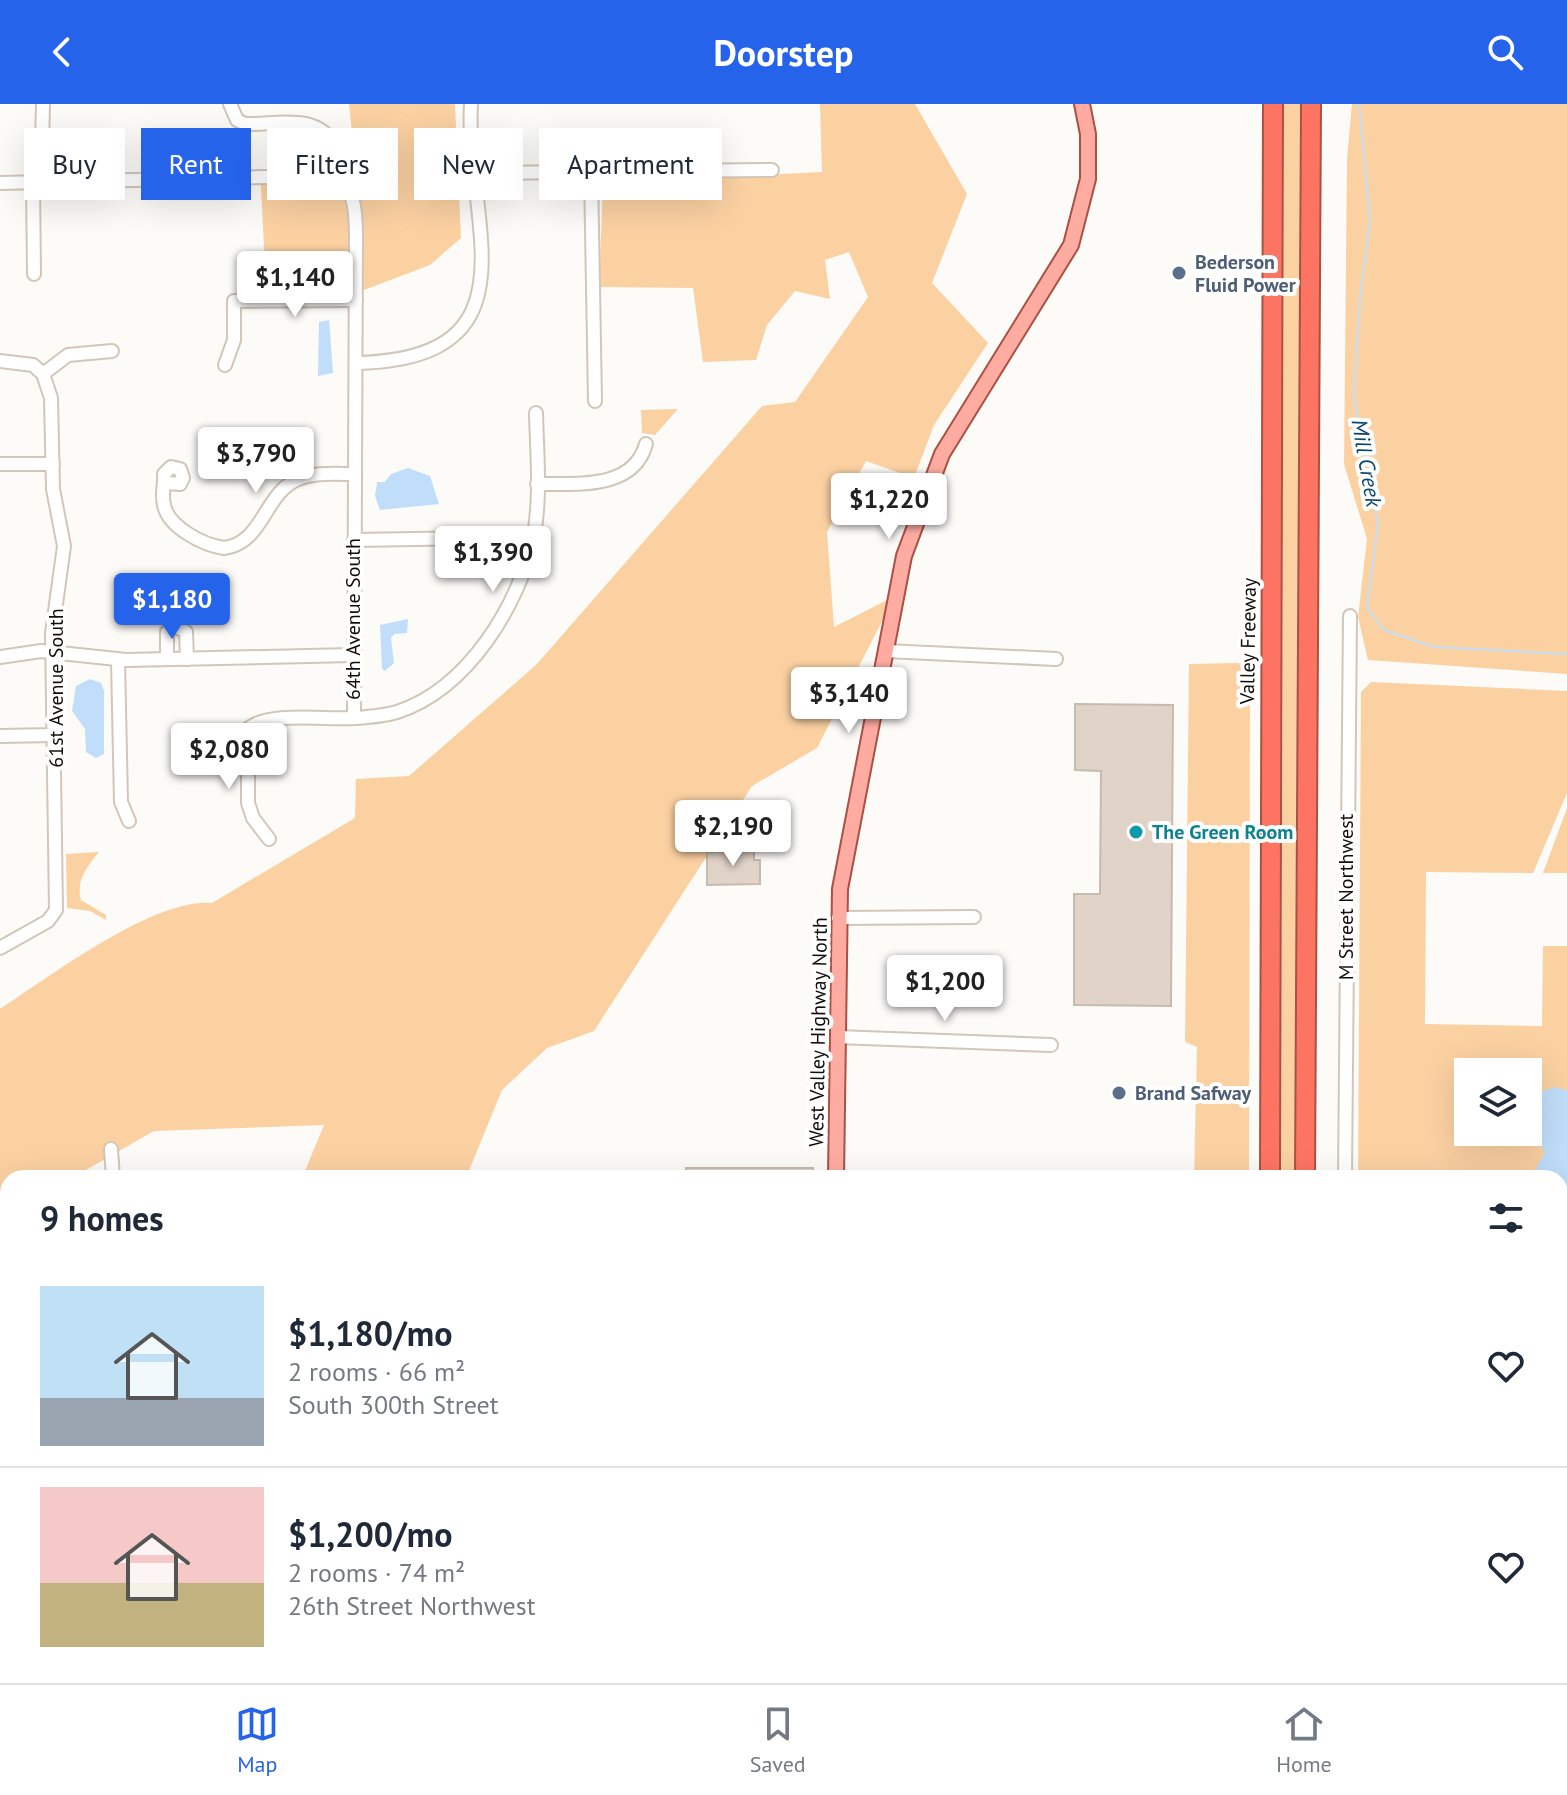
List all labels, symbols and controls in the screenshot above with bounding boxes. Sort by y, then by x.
text: Doorstep [714,29,853,76]
icon: back [40,30,84,74]
icon: search [1483,30,1527,74]
chip: Buy [24,128,125,200]
chip: Rent [141,128,251,200]
chip: Filters [267,128,398,200]
chip: New [414,128,523,200]
chip: Apartment [539,128,722,200]
place label: Bederson Fluid Power [1195,249,1296,298]
pin: $1,140 [230,251,360,319]
text: $1,140 [255,260,335,293]
marker: Bederson Fluid Power [1170,264,1188,282]
water label: Mill Creek [1346,417,1389,510]
pin: $3,790 [191,427,321,495]
text: $3,790 [216,436,296,469]
pin: $1,220 [824,473,954,541]
text: $1,220 [849,482,929,515]
pin: $1,390 [428,526,558,594]
text: $1,390 [453,535,533,568]
street label: 64th Avenue South [340,538,366,700]
pin: $1,180 [107,573,237,641]
street label: Valley Freeway [1234,577,1262,706]
text: $1,180 [132,582,212,615]
street label: 61st Avenue South [43,608,69,768]
pin: $3,140 [784,667,914,735]
text: $3,140 [809,676,889,709]
pin: $2,080 [164,723,294,791]
text: $2,080 [189,732,269,765]
pin: $2,190 [668,800,798,868]
text: $2,190 [693,809,773,842]
street label: M Street Northwest [1333,813,1359,980]
place label: The Green Room [1152,819,1293,845]
marker: The Green Room [1127,823,1145,841]
street label: West Valley Highway North [803,917,833,1147]
pin: $1,200 [880,955,1010,1023]
text: $1,200 [905,964,985,997]
map controls [1454,1058,1542,1146]
button: layers [1454,1058,1542,1146]
place label: Brand Safway [1135,1080,1252,1106]
marker: Brand Safway [1110,1084,1128,1102]
text: 9 homes [40,1196,164,1240]
icon: filters [1484,1196,1528,1240]
text: $1,180/mo [288,1311,452,1355]
icon: home [104,1318,200,1414]
icon: heart [1484,1344,1528,1388]
text: 2 rooms · 66 m² [288,1355,465,1388]
text: South 300th Street [288,1388,499,1421]
text: $1,200/mo [288,1512,452,1556]
icon: home [104,1519,200,1615]
icon: heart [1484,1545,1528,1589]
text: 2 rooms · 74 m² [288,1556,465,1589]
text: 26th Street Northwest [288,1589,536,1622]
tab: Map [235,1702,279,1778]
tab: Saved [750,1702,806,1778]
tab: Home [1276,1702,1332,1778]

